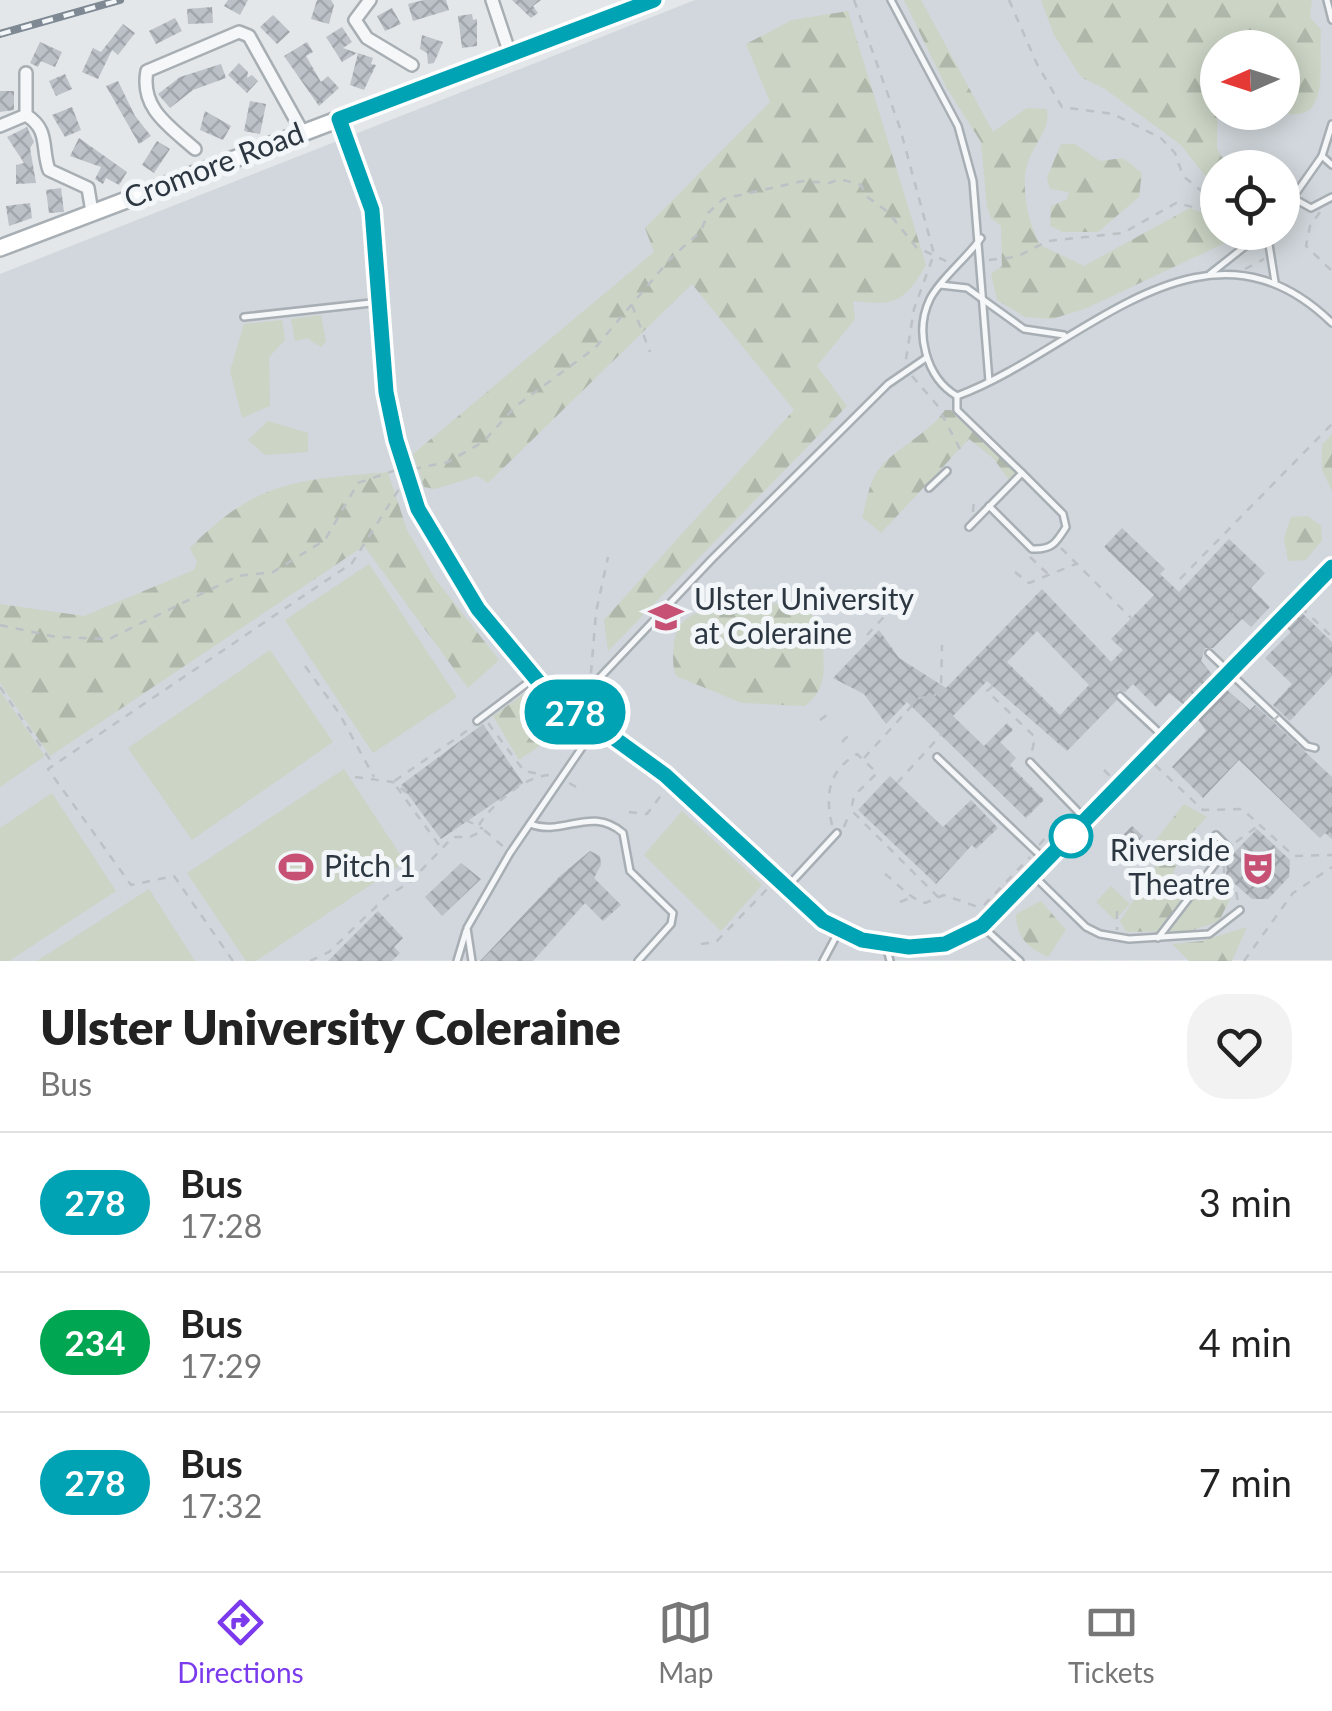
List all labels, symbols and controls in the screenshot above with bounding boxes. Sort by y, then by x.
north arrow [1200,30,1300,130]
map controls [1200,30,1300,250]
street label: Cromore Road [118,113,308,215]
button: locate [1200,150,1300,250]
place label: Ulster University at Coleraine [694,580,915,650]
school or university icon: Ulster University at Coleraine [647,598,685,636]
line badge: 278 [518,680,632,744]
text: 278 [545,691,605,733]
unlabelled marker [1050,815,1092,857]
place label: Riverside Theatre [1110,831,1230,901]
place label: Pitch 1 [324,847,416,883]
sports icon: Pitch 1 [277,848,315,886]
theatre icon: Riverside Theatre [1239,849,1277,887]
button: heart [1187,994,1292,1099]
text: Ulster University Coleraine [40,998,621,1055]
text: Bus [40,1064,92,1103]
text: Bus [180,1160,243,1206]
text: 3 min [1199,1179,1292,1225]
text: 278 [65,1181,125,1223]
text: 17:28 [180,1206,262,1245]
text: Bus [180,1300,243,1346]
text: 4 min [1199,1319,1292,1365]
text: 234 [65,1321,125,1363]
text: 17:29 [180,1346,262,1385]
text: Bus [180,1440,243,1486]
text: 7 min [1199,1459,1292,1505]
text: 278 [65,1461,125,1503]
text: 17:32 [180,1486,262,1525]
tab: Directions [177,1595,304,1689]
tab: Map [658,1595,713,1689]
tab: Tickets [1068,1595,1155,1689]

